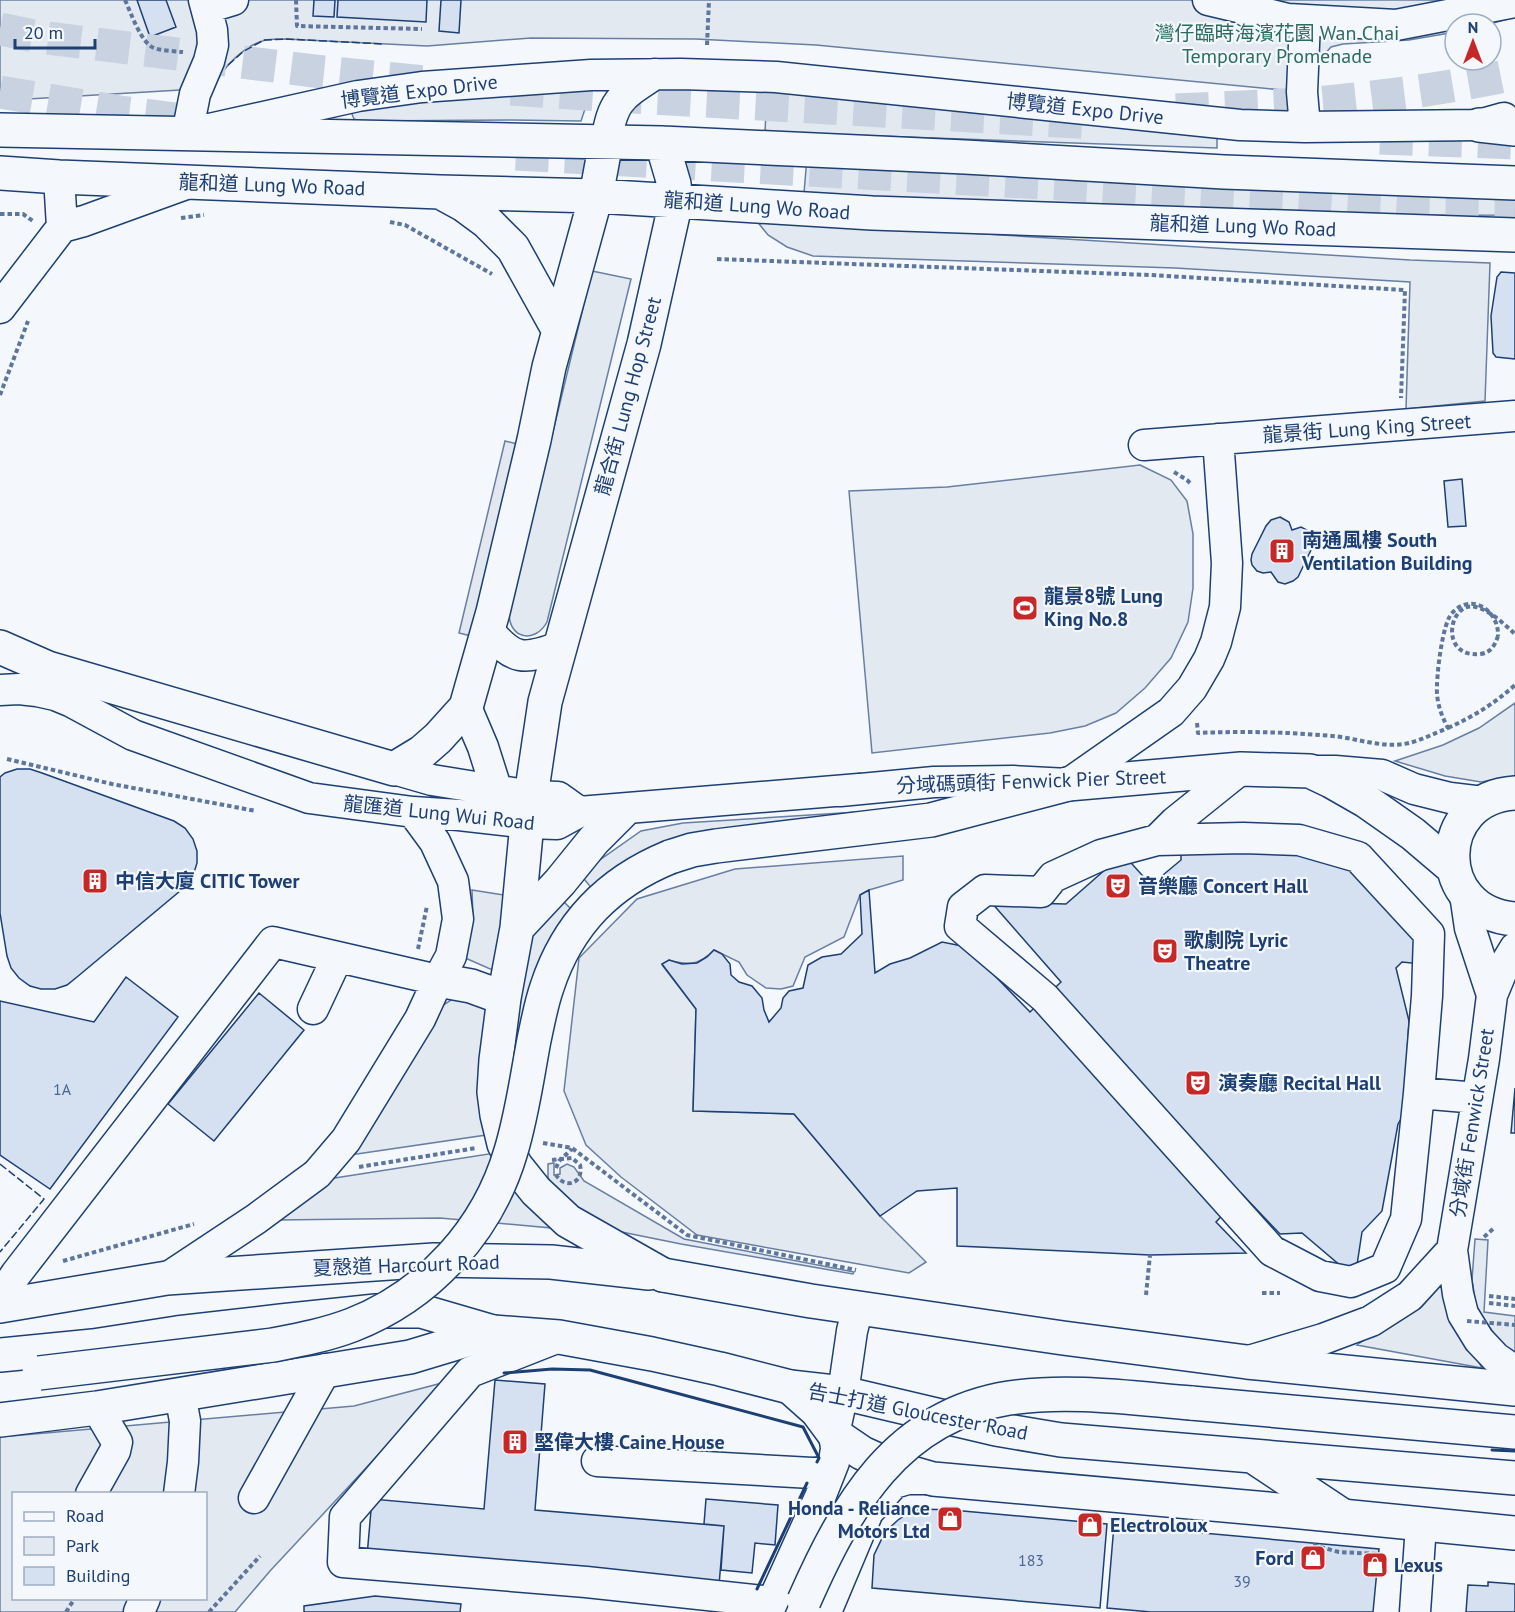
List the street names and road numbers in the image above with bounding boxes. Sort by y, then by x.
street label: 博覽道 Expo Drive [339,68,499,114]
street label: 博覽道 Expo Drive [1005,88,1165,130]
street label: 龍和道 Lung Wo Road [178,169,366,201]
street label: 龍和道 Lung Wo Road [663,187,851,225]
street label: 龍和道 Lung Wo Road [1149,210,1337,242]
street label: 龍合街 Lung Hop Street [589,294,667,498]
street label: 龍景街 Lung King Street [1262,408,1472,448]
street label: 分域碼頭街 Fenwick Pier Street [896,763,1167,799]
street label: 龍匯道 Lung Wui Road [342,790,536,836]
street label: 分域街 Fenwick Street [1444,1026,1500,1219]
street label: 夏慤道 Harcourt Road [312,1249,500,1281]
street label: 告士打道 Gloucester Road [806,1378,1030,1446]

